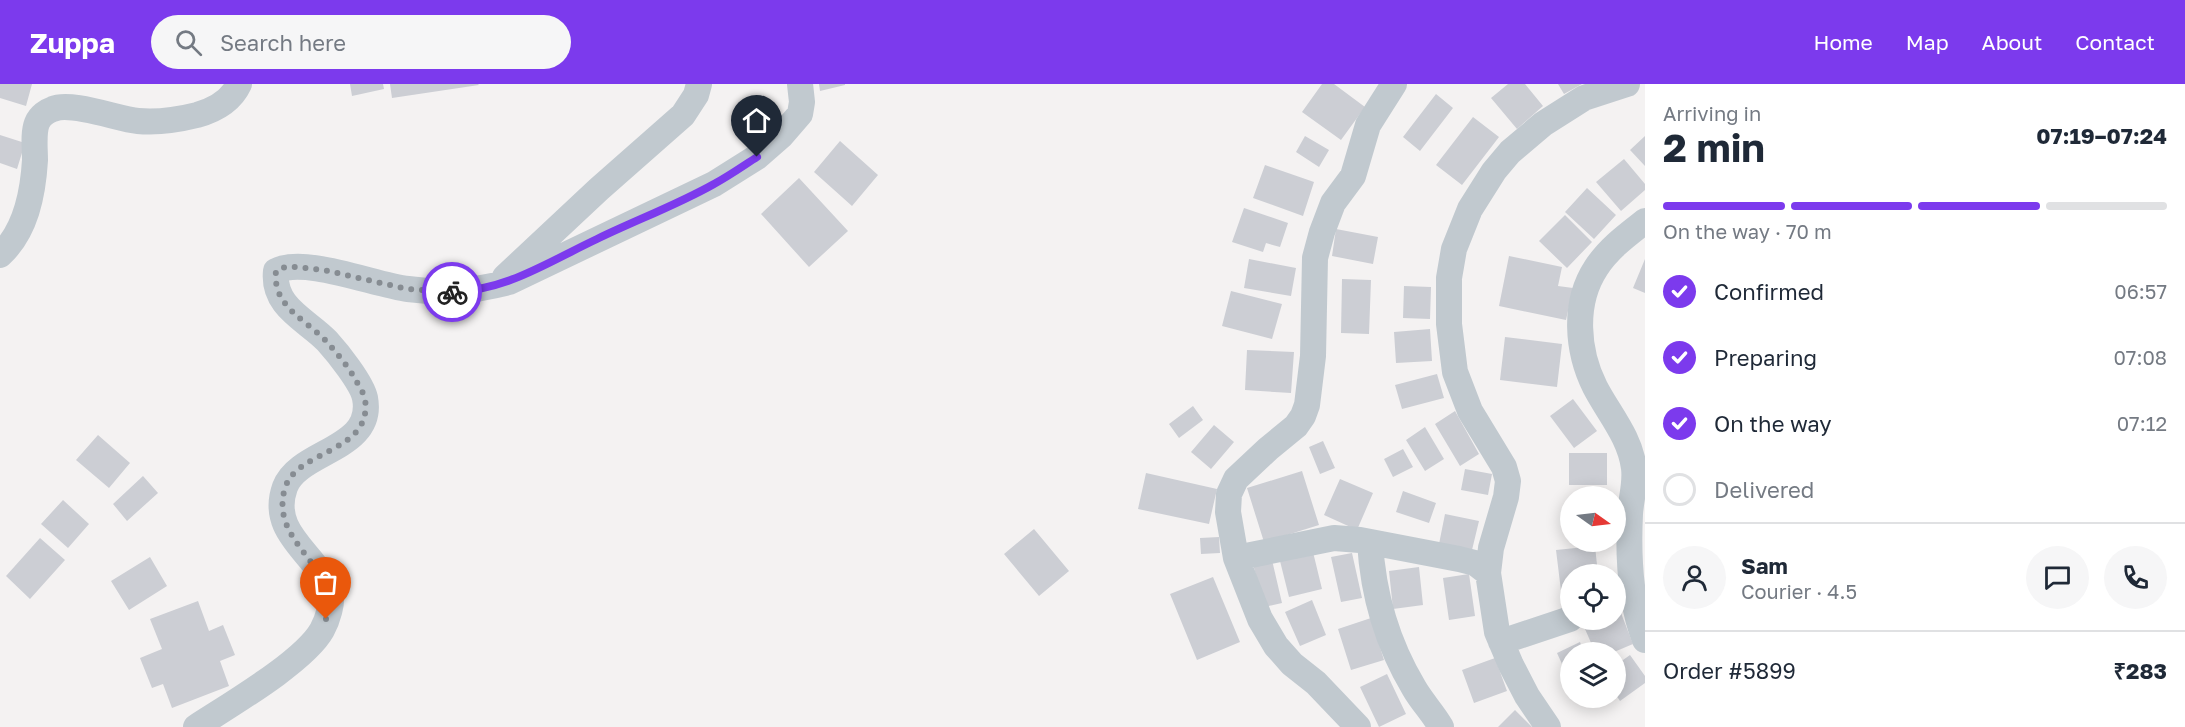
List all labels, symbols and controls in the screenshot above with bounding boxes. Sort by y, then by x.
search box [151,15,571,69]
text: Zuppa [30,26,115,59]
icon: search [172,26,205,59]
text: Search here [220,29,346,56]
text: Home [1813,29,1873,55]
text: Map [1906,29,1949,55]
text: About [1982,29,2042,55]
text: Contact [2075,29,2155,55]
pin [731,95,782,157]
text: Arriving in [1663,101,1761,125]
icon: home [740,104,773,137]
text: 07:19–07:24 [2036,122,2167,149]
text: 2 min [1663,124,1765,171]
text: On the way · 70 m [1663,219,1832,243]
courier [422,262,482,322]
icon: check [1663,275,1696,308]
icon: bike [436,276,469,309]
text: Confirmed [1714,278,1824,305]
text: 06:57 [2114,279,2167,303]
icon: check [1663,341,1696,374]
text: Preparing [1714,344,1817,371]
text: 07:08 [2113,345,2167,369]
icon: check [1663,407,1696,440]
text: On the way [1714,410,1832,437]
text: 07:12 [2117,411,2167,435]
text: Delivered [1714,476,1814,503]
north arrow [1560,486,1626,552]
map controls [1560,486,1626,708]
button: person [1663,546,1726,609]
button: chat [2026,546,2089,609]
button: phone [2104,546,2167,609]
text: Sam [1741,552,1788,579]
pin [300,557,351,619]
button: locate [1560,564,1626,630]
icon: bag [309,566,342,599]
text: Courier · 4.5 [1741,579,1857,603]
button: layers [1560,642,1626,708]
text: Order #5899 [1663,657,1796,684]
text: ₹283 [2113,657,2167,684]

